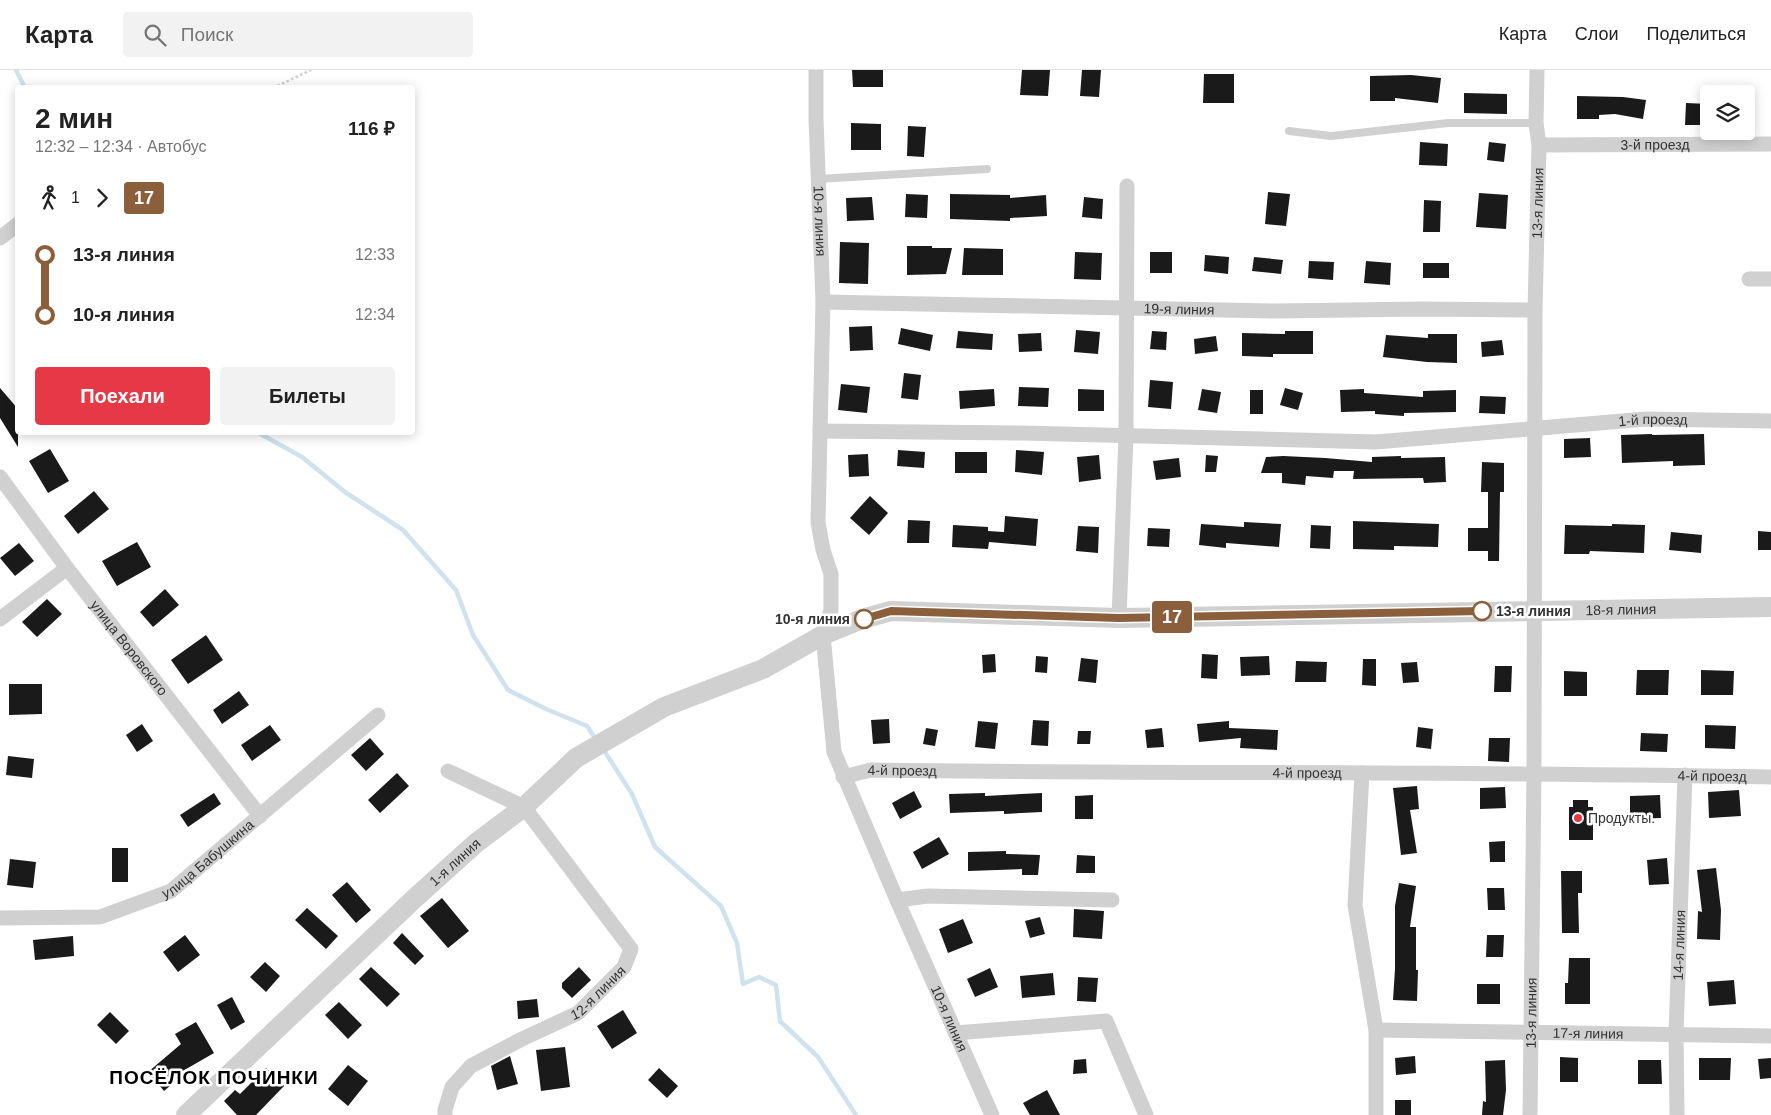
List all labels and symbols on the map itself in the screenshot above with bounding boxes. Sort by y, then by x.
street label: 3-й проезд [1620,136,1690,153]
street label: 13-я линия [1529,167,1546,239]
street label: 10-я линия [811,185,829,257]
street label: 19-я линия [1143,300,1215,318]
street label: 1-й проезд [1618,411,1688,429]
street label: улица Воровского [87,597,171,699]
line badge: 17 [1150,601,1194,633]
marker: 13-я линия [1472,601,1492,621]
street label: 18-я линия [1585,601,1656,618]
place label: 13-я линия [1496,603,1571,619]
marker: 10-я линия [854,609,874,629]
place label: 10-я линия [775,611,850,627]
street label: 4-й проезд [867,762,937,779]
street label: 4-й проезд [1273,765,1342,781]
street label: 4-й проезд [1677,767,1747,785]
place label: Продукты. [1588,810,1655,826]
marker: Продукты. [1572,812,1584,824]
street label: улица Бабушкина [160,816,257,902]
street label: 1-я линия [426,835,484,889]
street label: 14-я линия [1670,909,1688,981]
street label: 12-я линия [568,962,629,1023]
street label: 13-я линия [1523,977,1540,1049]
street label: 10-я линия [928,983,971,1054]
street label: 17-я линия [1552,1025,1624,1042]
district label: ПОСЁЛОК ПОЧИНКИ [109,1067,319,1088]

